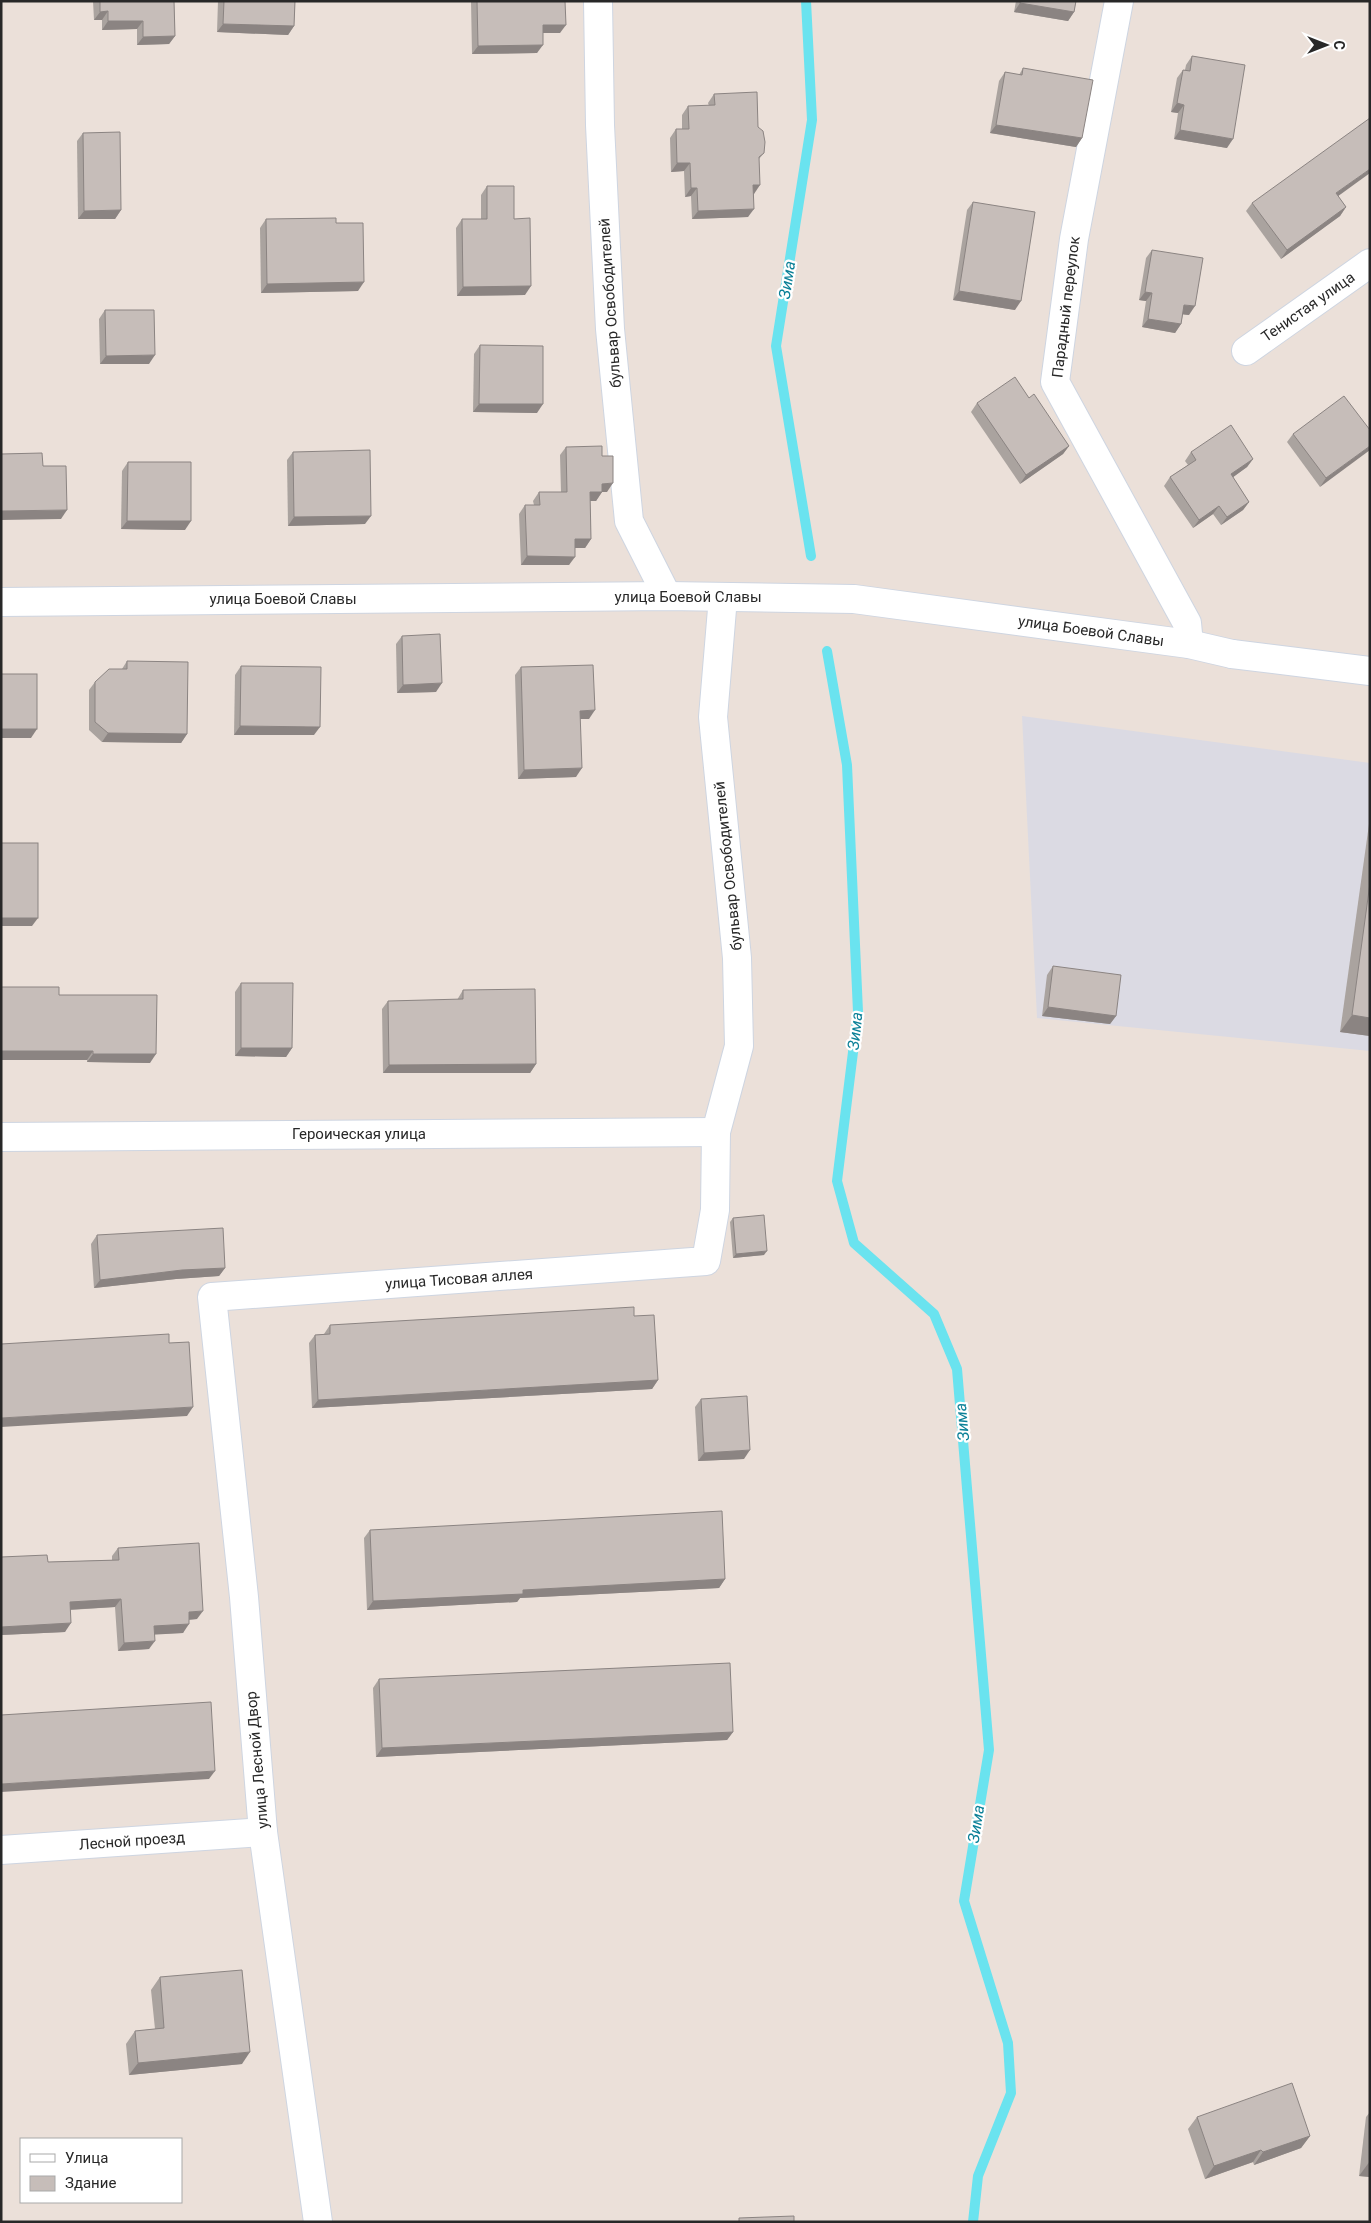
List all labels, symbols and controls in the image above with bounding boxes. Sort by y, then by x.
north arrow [1301,20,1351,70]
text: С [1331,40,1347,50]
street label: бульвар Освободителей [595,218,625,388]
street label: Парадный переулок [1048,235,1084,379]
water label: Зима [775,260,799,300]
street label: Тенистая улица [1258,268,1358,346]
street label: улица Боевой Славы [614,588,762,606]
street label: улица Боевой Славы [209,590,357,608]
street label: улица Боевой Славы [1017,612,1165,650]
street label: бульвар Освободителей [710,781,746,951]
water label: Зима [844,1011,866,1051]
street label: Героическая улица [292,1125,426,1143]
street label: улица Тисовая аллея [384,1265,534,1293]
water label: Зима [951,1402,973,1442]
street label: улица Лесной Двор [242,1691,272,1829]
water label: Зима [964,1804,988,1844]
street label: Лесной проезд [78,1828,186,1854]
legend [20,2138,182,2203]
text: Улица [65,2149,108,2167]
text: Здание [65,2174,116,2192]

